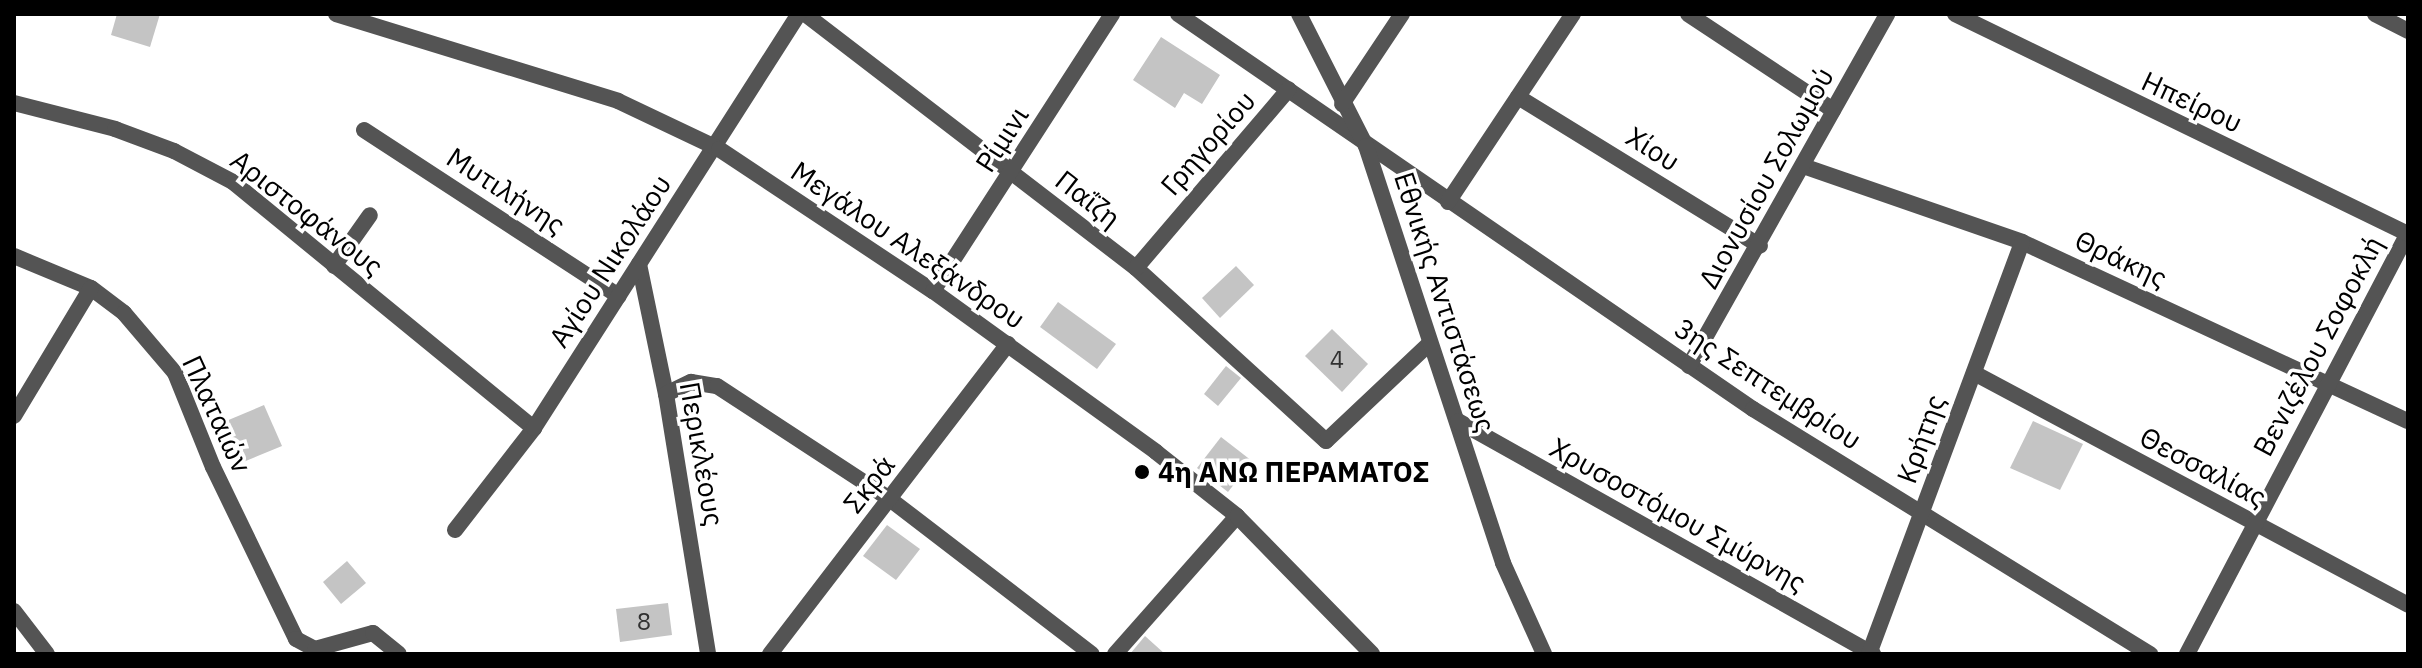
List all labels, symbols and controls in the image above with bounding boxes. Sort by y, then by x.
street label: Διονυσίου Σολωμού [1691,62,1841,294]
street label: Ηπείρου [2136,64,2248,140]
street label: Γρηγορίου [1154,84,1262,202]
street label: Ρίμινι [968,100,1036,178]
street label: Χίου [1620,120,1686,178]
street label: Μυτιλήνης [441,140,571,242]
street label: Αριστοφάνους [224,143,390,283]
street label: Μεγάλου Αλεξάνδρου [785,154,1031,336]
street label: Παΐζη [1049,163,1127,235]
street label: Αγίου Νικολάου [542,168,678,354]
street label: Εθνικής Αντιστάσεως [1387,168,1503,436]
street label: Θράκης [2070,223,2172,295]
street label: Βενιζέλου Σοφοκλή [2246,230,2390,462]
street label: 3ης Σεπτεμβρίου [1668,311,1868,457]
house number: 4 [1330,346,1344,374]
street label: Πλαταιών [175,350,259,478]
street label: Περικλέους [673,379,731,529]
street label: Κρήτης [1890,390,1952,488]
street label: Θεσσαλίας [2134,420,2272,514]
street label: Χρυσοστόμου Σμύρνης [1544,431,1812,599]
street label: Σκρά [836,449,902,519]
place label: 4η ΑΝΩ ΠΕΡΑΜΑΤΟΣ [1158,455,1430,489]
marker: 4η ΑΝΩ ΠΕΡΑΜΑΤΟΣ [1133,463,1151,481]
house number: 8 [637,608,651,636]

